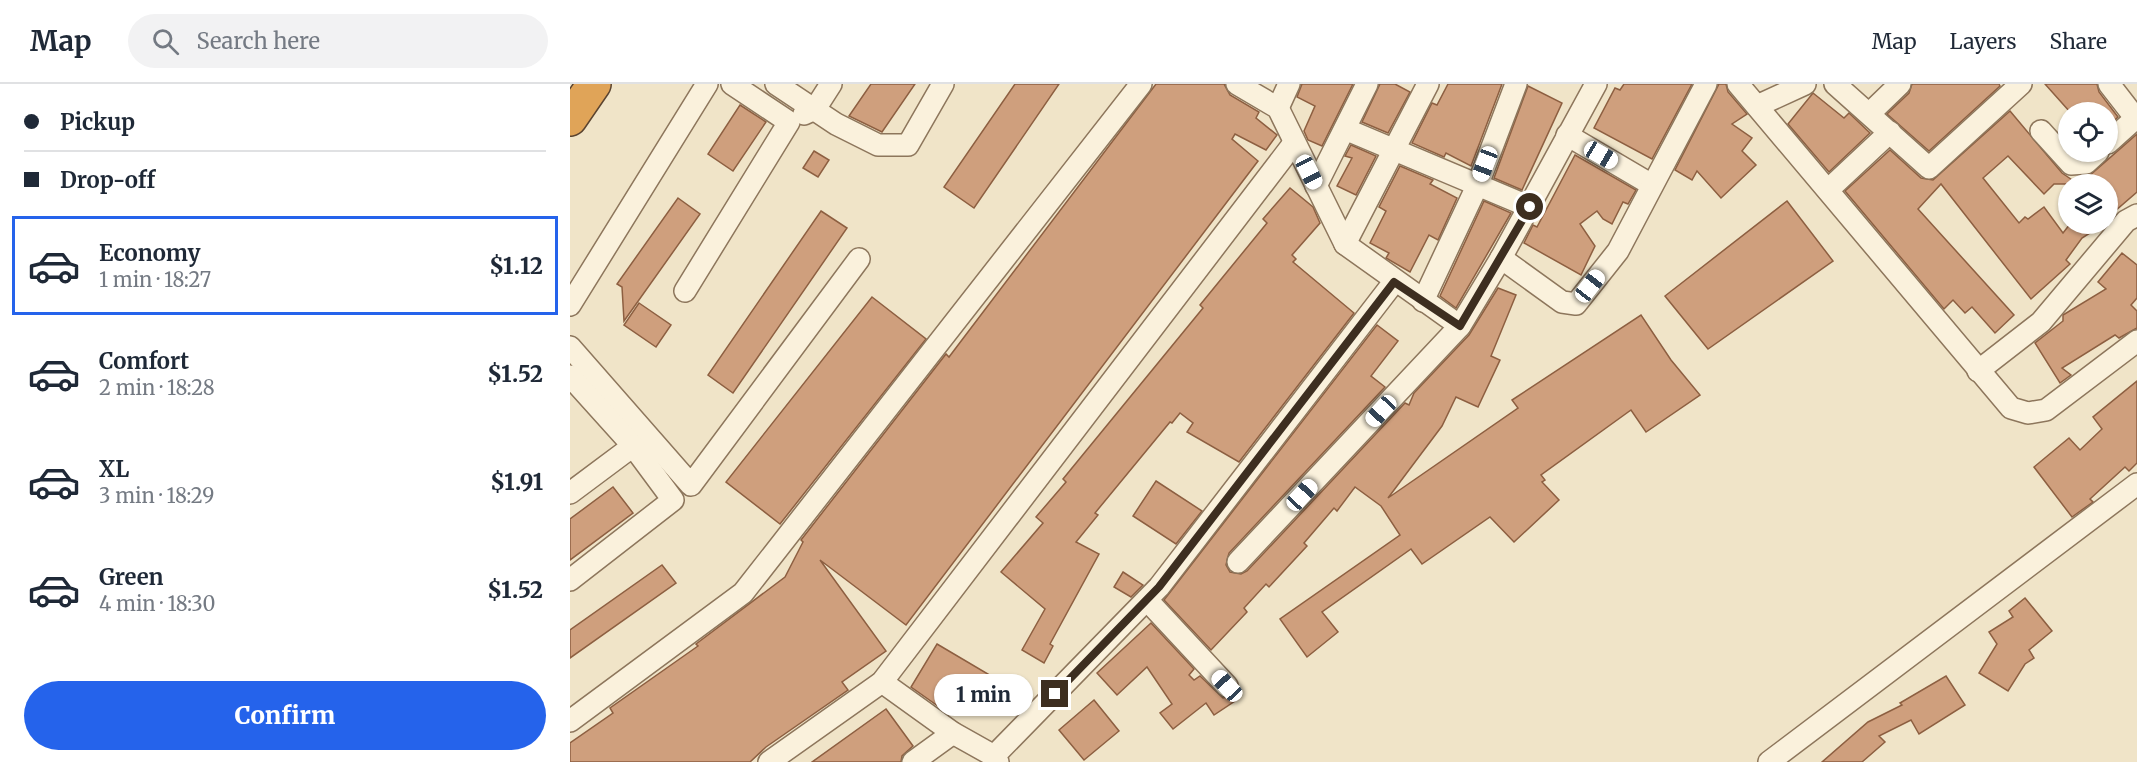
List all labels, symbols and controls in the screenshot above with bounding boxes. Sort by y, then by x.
search box [128,14,548,68]
text: Map [30,23,92,59]
icon: search [149,25,182,58]
text: Search here [197,27,320,55]
text: Map [1872,28,1917,55]
text: Layers [1950,28,2017,55]
text: Share [2050,28,2107,55]
map controls [2058,102,2118,234]
button: locate [2058,102,2118,162]
text: Pickup [60,108,135,136]
car [1581,138,1621,172]
car [1470,144,1500,184]
car [1293,152,1325,192]
text: Drop-off [60,166,155,194]
button: layers [2058,174,2118,234]
route start [1516,193,1543,220]
icon: car [27,239,81,293]
text: Economy [99,239,200,267]
text: $1.12 [489,252,543,280]
car [1572,266,1608,306]
text: 1 min · 18:27 [99,267,211,292]
icon: car [27,347,81,401]
text: Comfort [99,347,189,375]
text: $1.52 [487,360,543,388]
text: 2 min · 18:28 [99,375,215,400]
car [1362,392,1400,430]
icon: car [27,455,81,509]
text: XL [99,455,129,483]
text: $1.91 [490,468,543,496]
car [1283,476,1321,514]
text: 3 min · 18:29 [99,483,214,508]
icon: car [27,563,81,617]
text: Green [99,563,163,591]
text: $1.52 [487,576,543,604]
text: 4 min · 18:30 [99,591,215,616]
car [1208,667,1246,705]
callout: 1 min [935,673,1034,715]
route end [1041,680,1068,707]
button: Confirm [24,681,546,750]
text: 1 min [956,682,1011,707]

